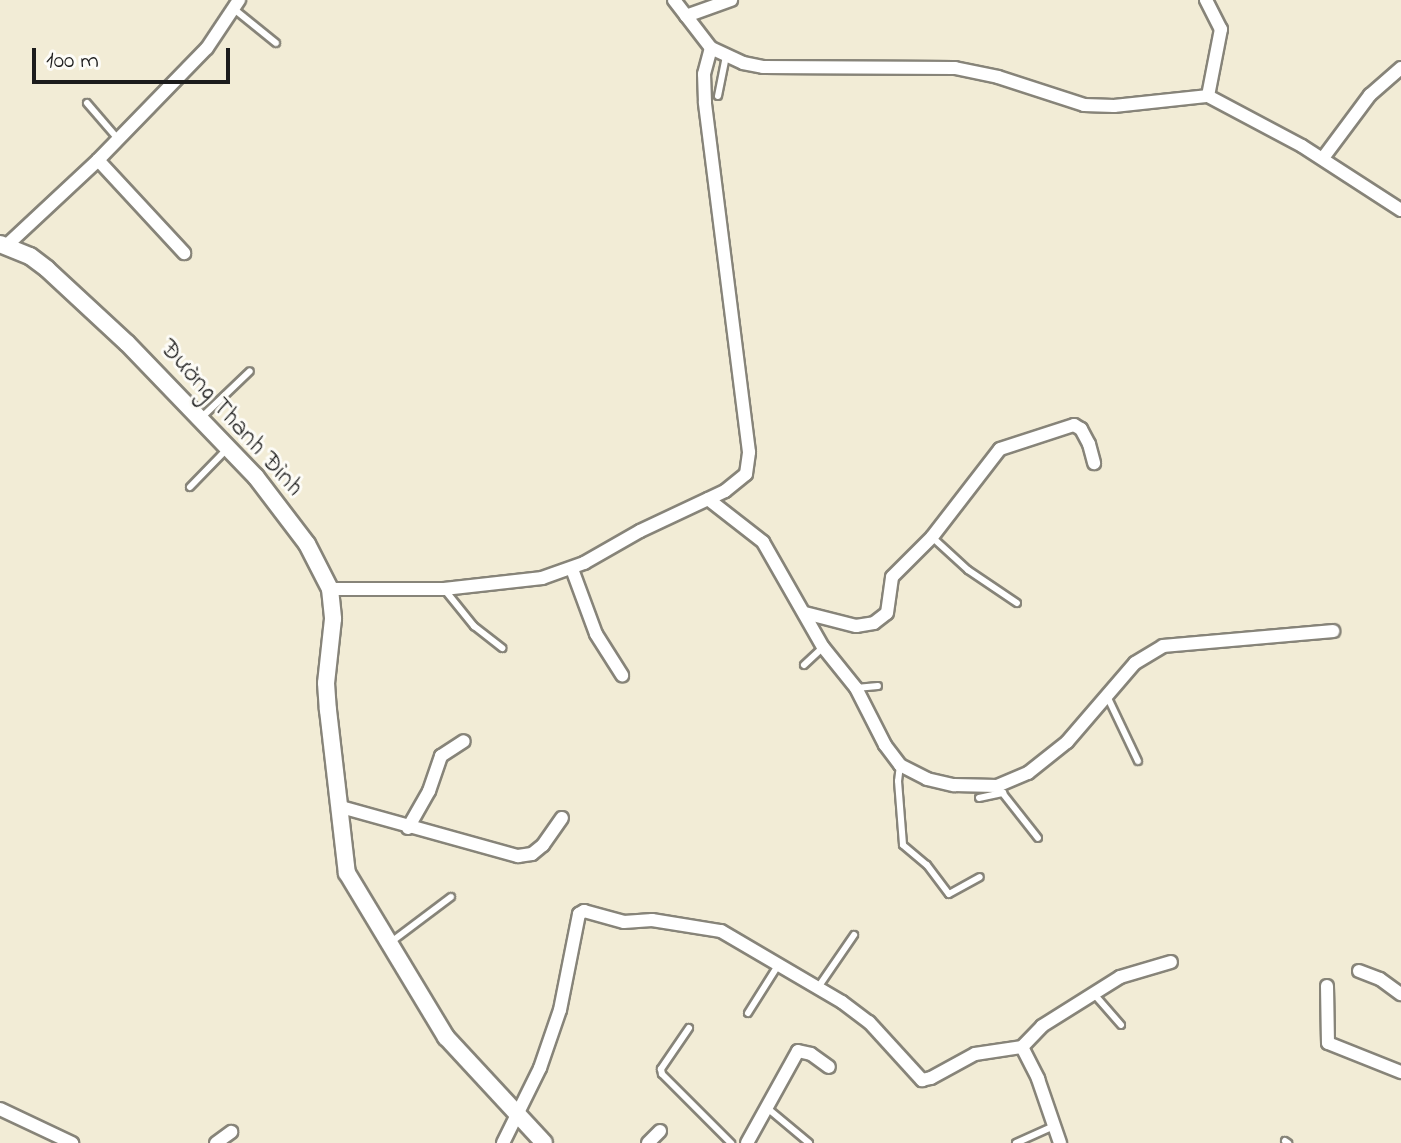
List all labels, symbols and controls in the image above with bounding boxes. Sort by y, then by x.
scale bar [36,32,234,82]
text: 100 m [46,44,99,79]
street label: Đường Thanh Đình [151,334,309,504]

